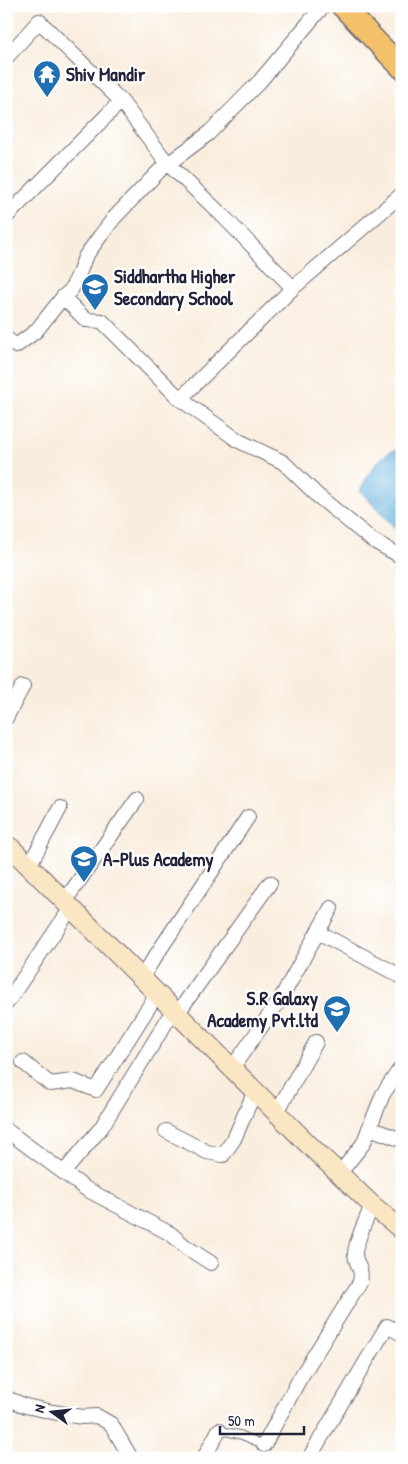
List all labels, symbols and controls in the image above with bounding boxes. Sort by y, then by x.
temple icon: Shiv Mandir [32,59,62,98]
place label: Shiv Mandir [66,61,146,87]
place label: Siddhartha Higher Secondary School [114,263,236,312]
school or university icon: Siddhartha Higher Secondary School [80,272,110,311]
school or university icon: A-Plus Academy [69,844,99,883]
place label: A-Plus Academy [103,846,213,873]
place label: S.R Galaxy Academy Pvt.ltd [207,985,319,1034]
school or university icon: S.R Galaxy Academy Pvt.ltd [322,994,352,1033]
north arrow [28,1386,78,1436]
text: N [29,1402,49,1415]
scale bar [220,1404,304,1436]
text: 50 m [228,1410,255,1431]

